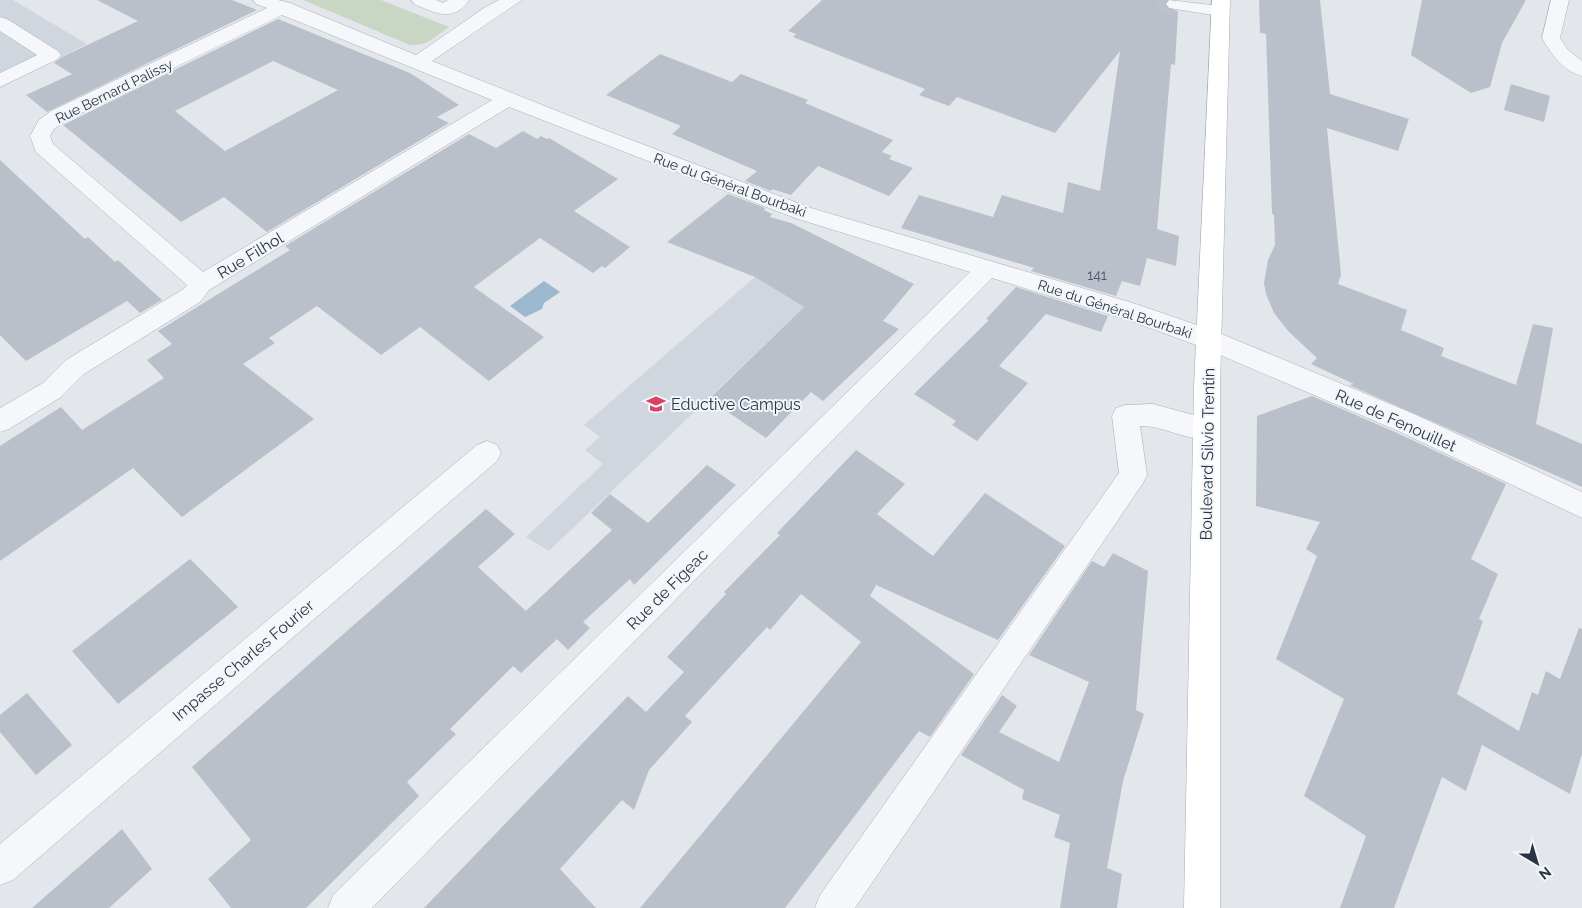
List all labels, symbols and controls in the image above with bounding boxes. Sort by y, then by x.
street label: Rue Bernard Palissy [53,55,176,126]
street label: Rue du Général Bourbaki [651,150,809,220]
street label: Rue Filhol [214,228,287,283]
house number: 141 [1087,267,1107,283]
street label: Rue du Général Bourbaki [1036,276,1194,342]
street label: Boulevard Silvio Trentin [1196,368,1219,540]
street label: Rue de Fenouillet [1332,385,1460,456]
school or university icon: Eductive Campus [645,393,667,415]
place label: Eductive Campus [671,395,801,414]
street label: Rue de Figeac [623,545,712,634]
street label: Impasse Charles Fourier [169,596,318,725]
north arrow [1512,838,1562,888]
text: N [1536,864,1554,883]

